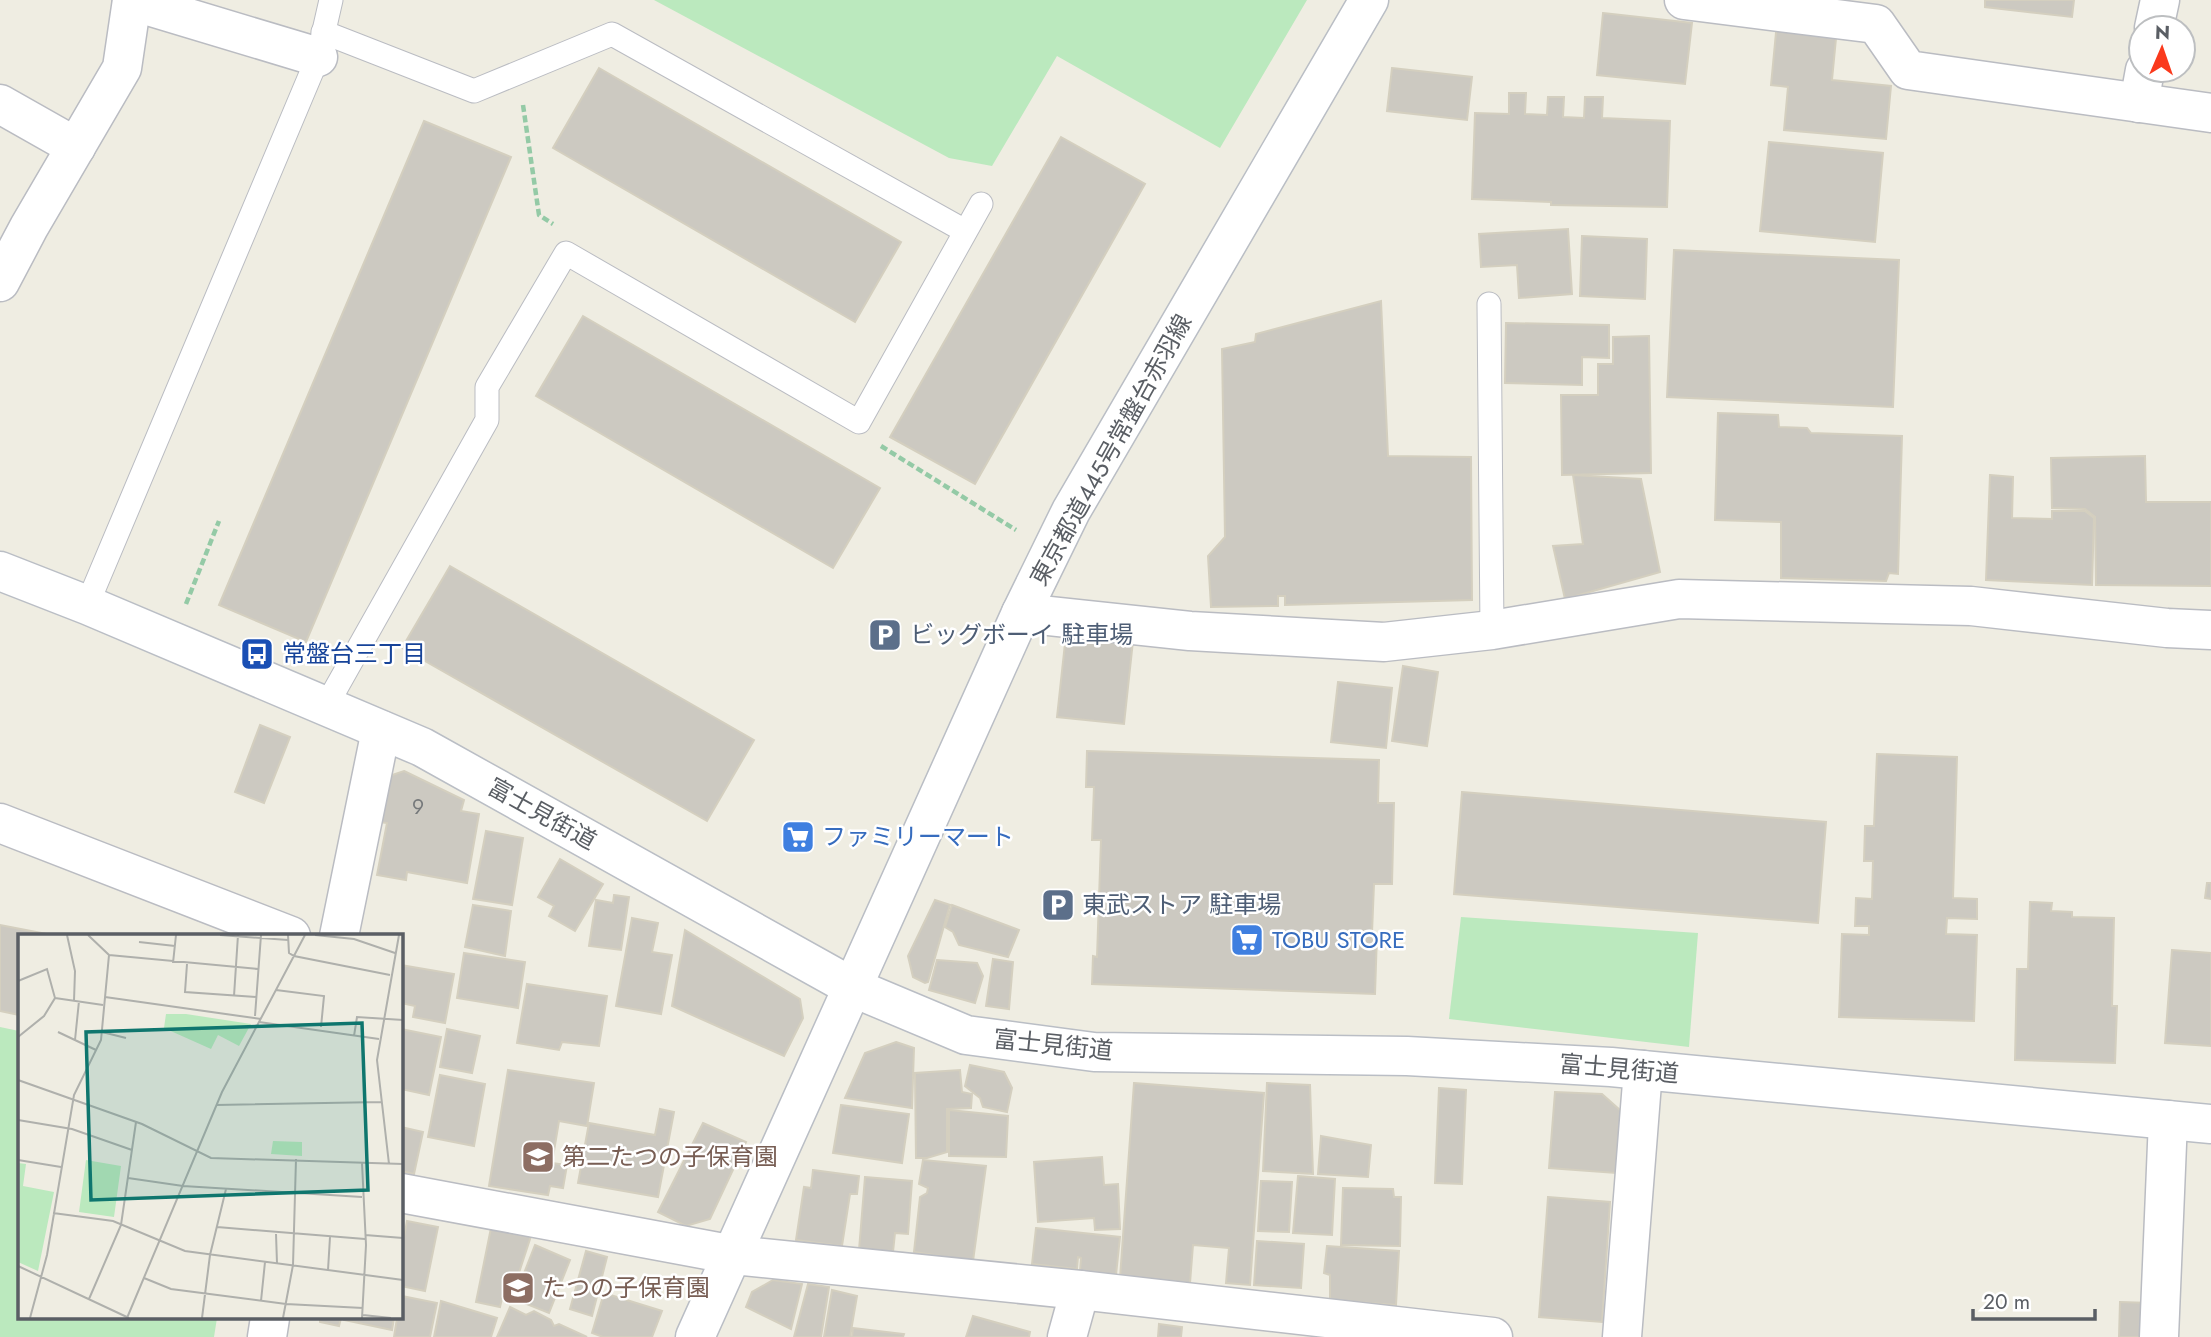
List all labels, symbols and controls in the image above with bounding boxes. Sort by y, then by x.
north arrow [2127,14,2197,84]
text: N [2155,19,2171,46]
street label: 東京都道445号常盤台赤羽線 [1021,308,1200,592]
parking icon: ビッグボーイ 駐車場 [866,616,904,654]
place label: ビッグボーイ 駐車場 [910,617,1133,652]
bus stop icon: 常盤台三丁目 [238,635,276,673]
place label: 常盤台三丁目 [282,636,426,671]
street label: 富士見街道 [481,769,603,858]
house number: 9 [412,792,424,822]
supermarket icon: ファミリーマート [779,818,817,856]
place label: ファミリーマート [822,819,1014,854]
parking icon: 東武ストア 駐車場 [1039,886,1077,924]
place label: 東武ストア 駐車場 [1082,887,1281,922]
supermarket icon: TOBU STORE [1228,921,1266,959]
place label: TOBU STORE [1272,922,1405,957]
inset map [18,934,402,1320]
street label: 富士見街道 [992,1021,1115,1068]
street label: 富士見街道 [1558,1046,1680,1091]
school or university icon: 第二たつの子保育園 [519,1138,557,1176]
place label: 第二たつの子保育園 [562,1139,778,1174]
school or university icon: たつの子保育園 [499,1269,537,1307]
place label: たつの子保育園 [542,1270,710,1305]
scale bar [1973,1278,2096,1322]
text: 20 m [1983,1287,2030,1317]

